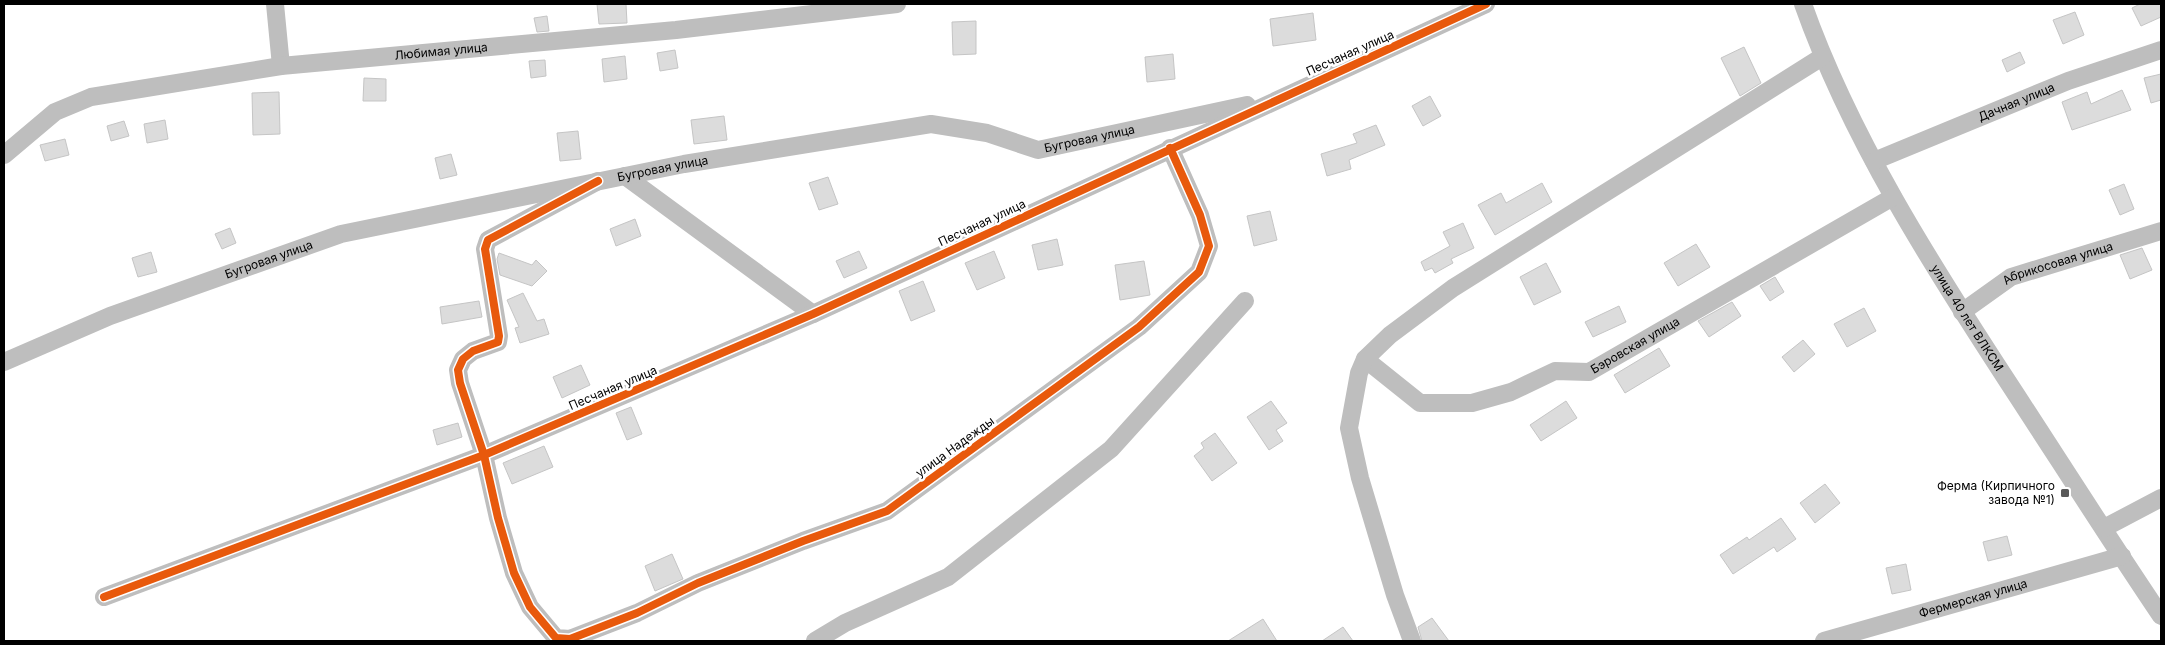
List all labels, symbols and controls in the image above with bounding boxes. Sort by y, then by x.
street label: Песчаная улица [1304,26,1396,79]
street label: Любимая улица [394,39,488,63]
street label: Дачная улица [1976,79,2057,124]
street label: Бугровая улица [1043,121,1136,155]
street label: Бугровая улица [616,152,709,184]
street label: Песчаная улица [936,196,1028,249]
street label: Бугровая улица [223,237,315,282]
street label: Абрикосовая улица [1999,238,2115,288]
street label: улица 40 лет ВЛКСМ [1928,262,2007,374]
street label: Бэровская улица [1588,313,1682,376]
street label: Песчаная улица [566,362,659,413]
street label: улица Надежды [912,413,997,480]
place label: Ферма (Кирпичного завода №1) [1937,478,2055,507]
marker: Ферма (Кирпичного завода №1) [2059,487,2071,499]
street label: Фермерская улица [1917,575,2029,621]

